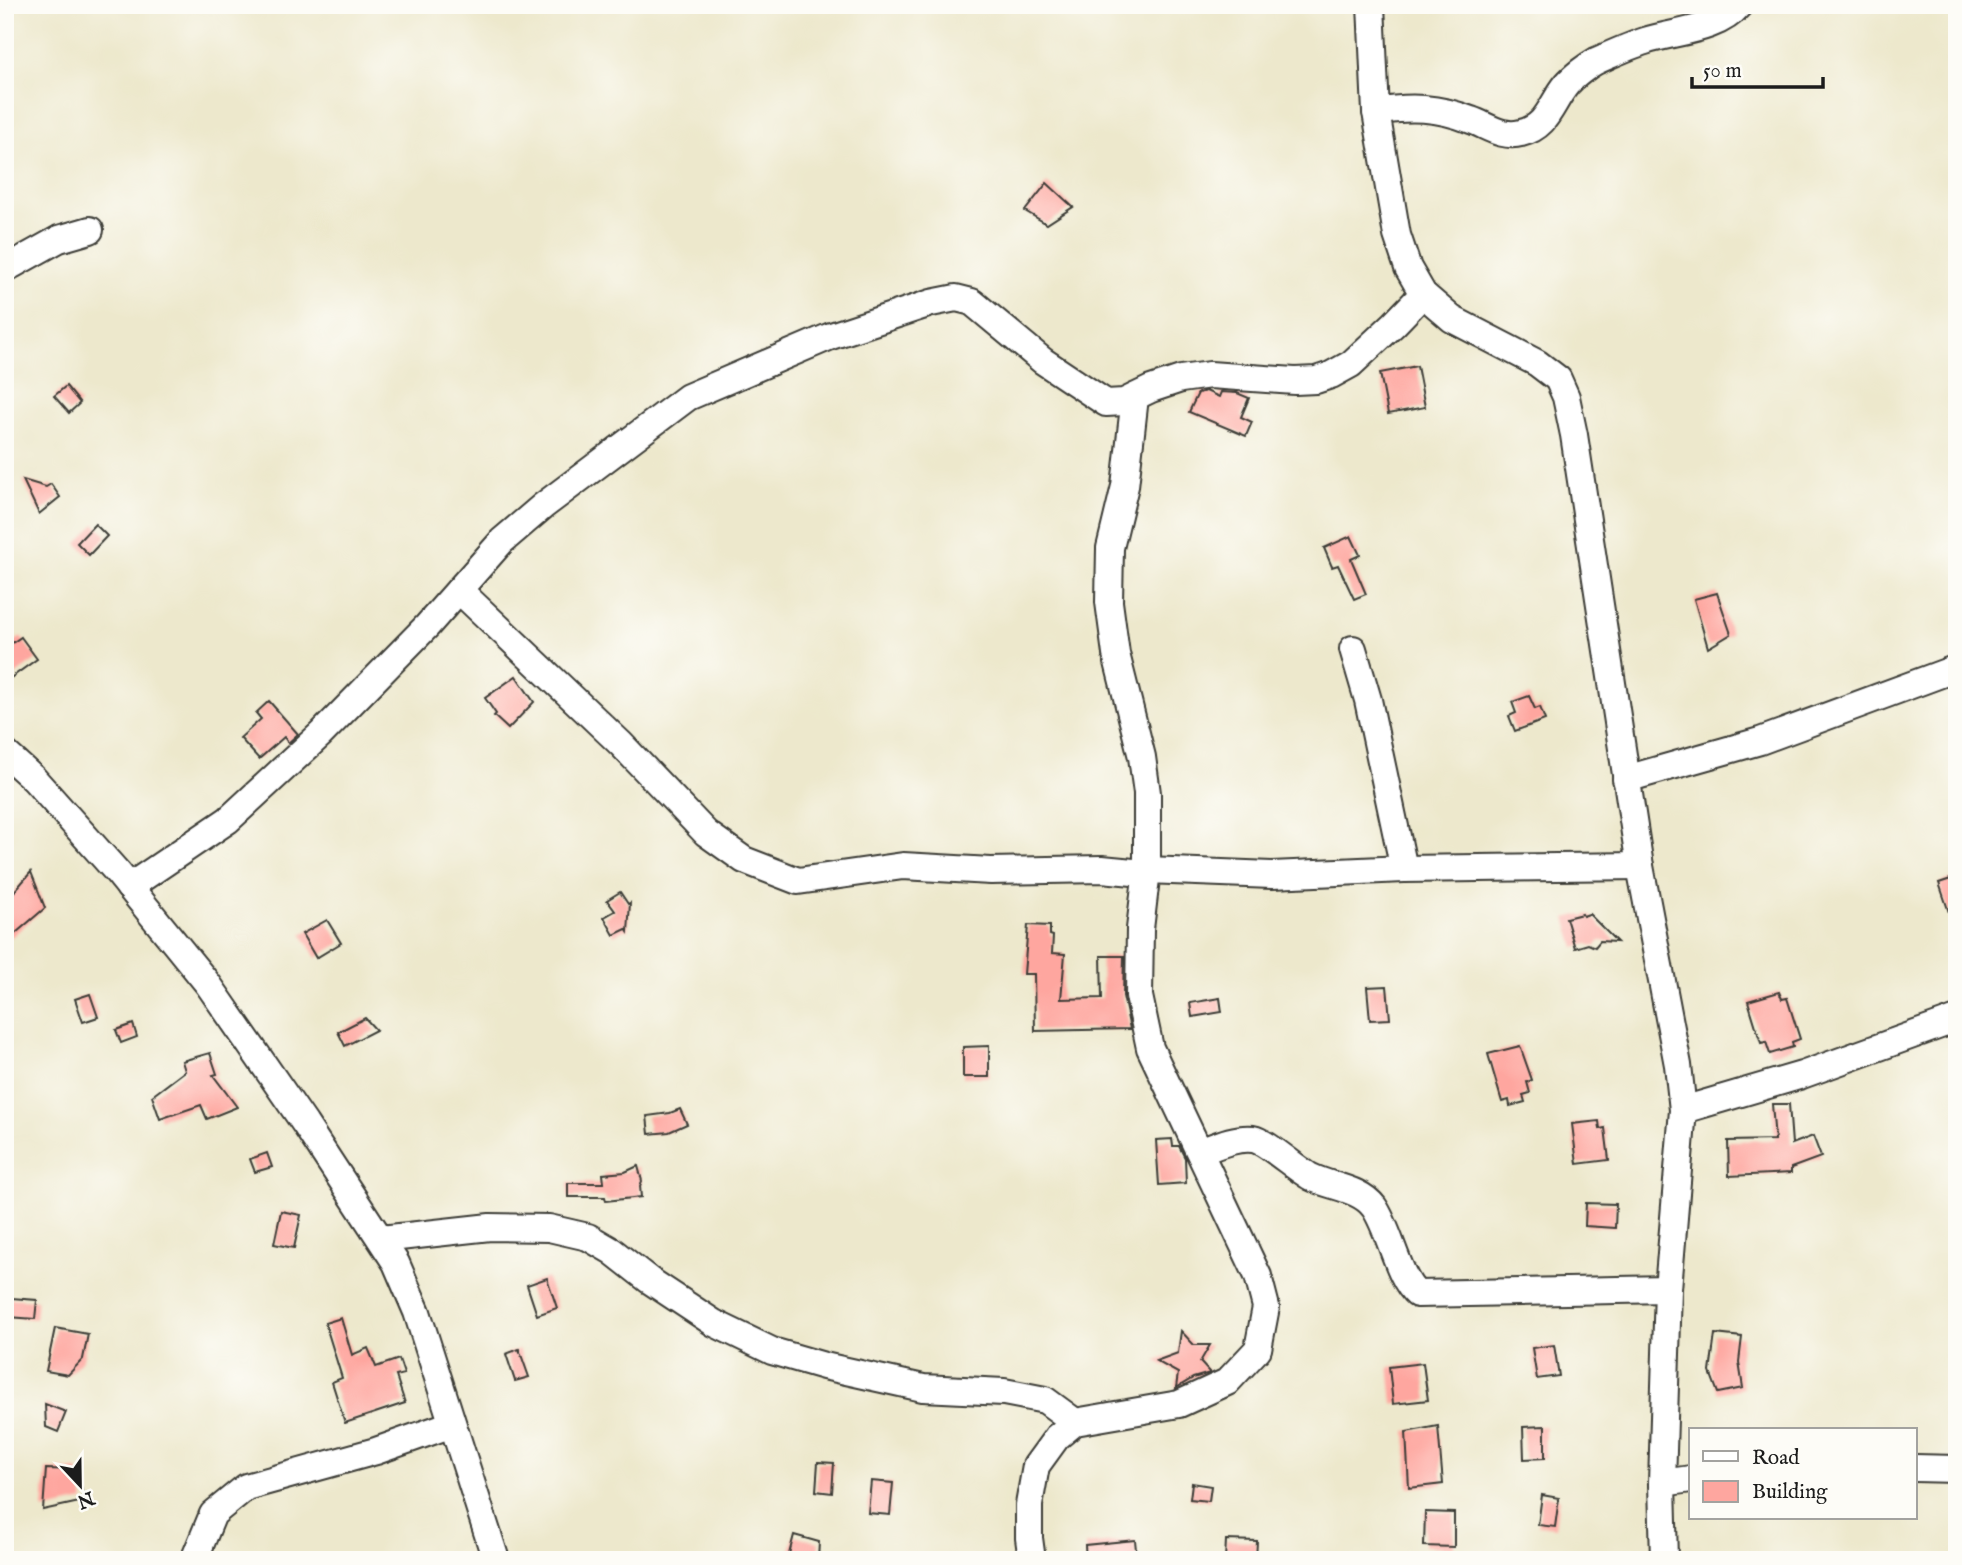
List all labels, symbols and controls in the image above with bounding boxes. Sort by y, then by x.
scale bar [1692,46,1824,90]
text: 50 m [1703,58,1742,85]
legend [1689,1428,1916,1520]
text: Road [1752,1445,1800,1472]
north arrow [46,1450,116,1520]
text: Building [1752,1479,1828,1506]
text: N [73,1484,99,1513]

